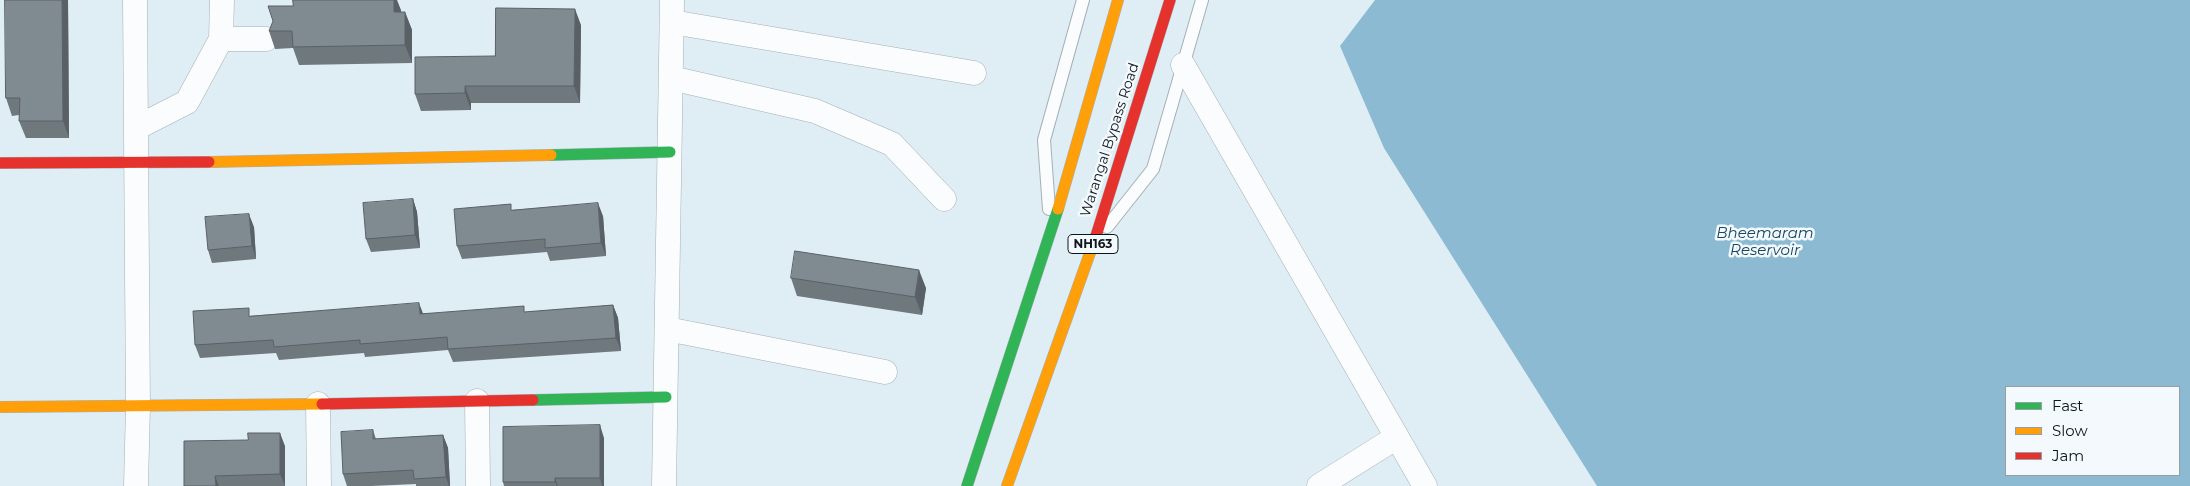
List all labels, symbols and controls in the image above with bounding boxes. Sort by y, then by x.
street label: Warangal Bypass Road [1077,61,1143,219]
water label: Bheemaram Reservoir [1716,225,1814,260]
road number: NH163 [1068,234,1118,253]
legend [2005,386,2180,476]
text: Fast [2052,396,2083,415]
text: Slow [2052,421,2088,440]
text: Jam [2052,446,2084,465]

